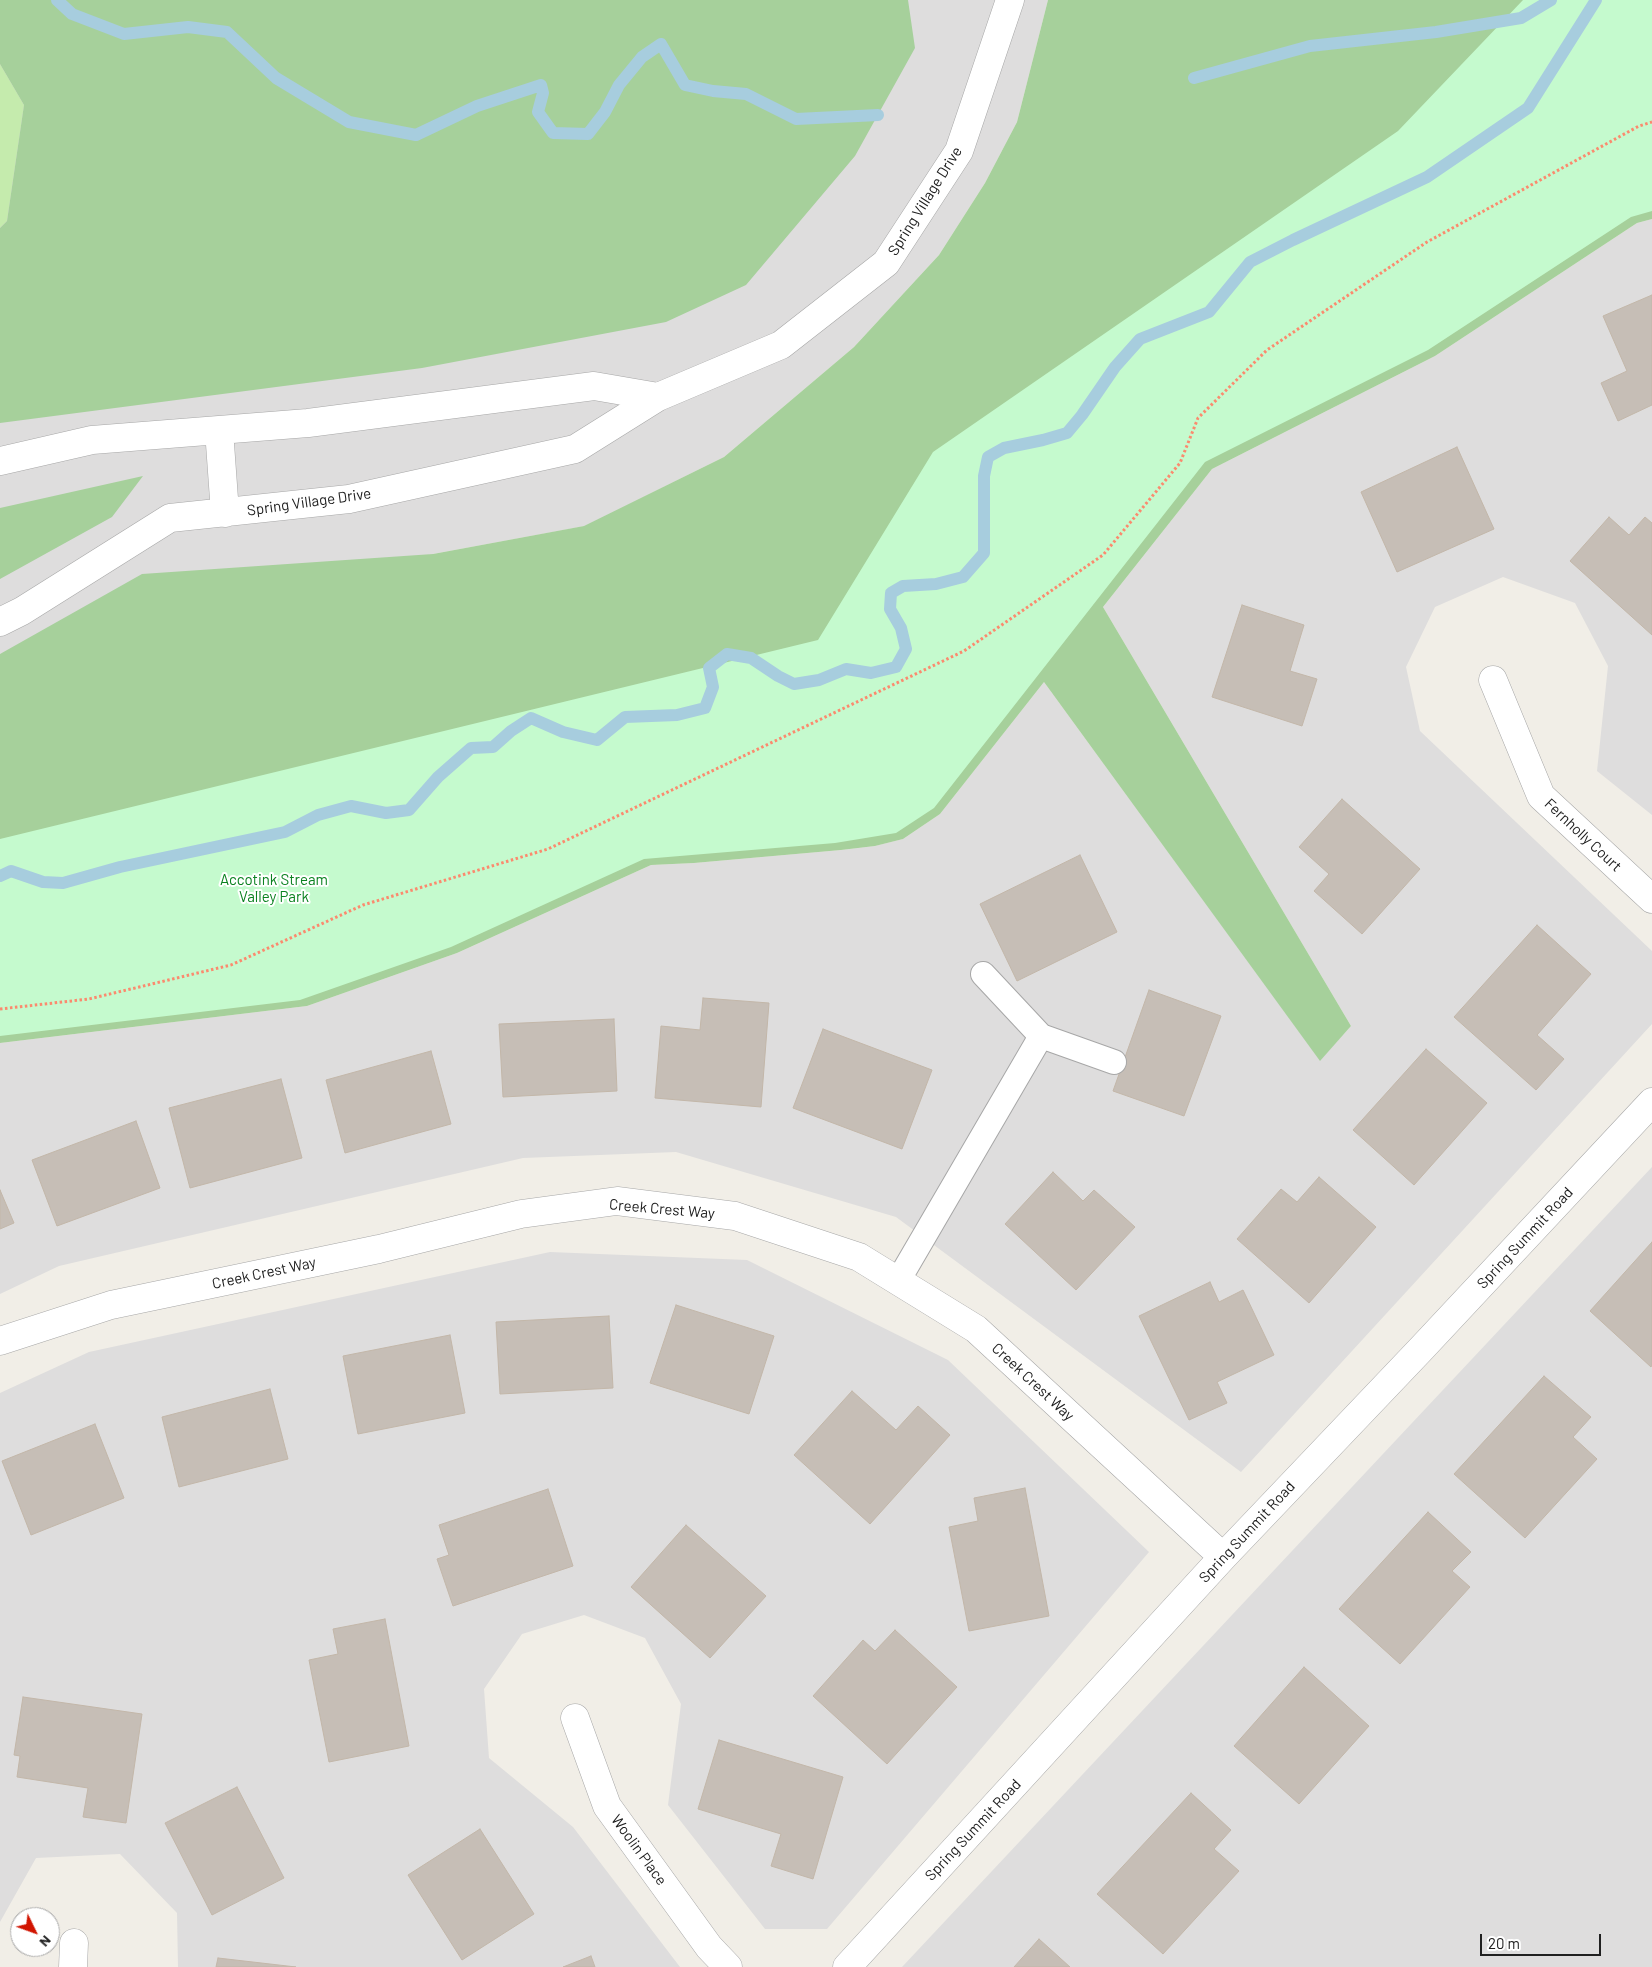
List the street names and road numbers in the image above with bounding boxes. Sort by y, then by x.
street label: Spring Village Drive [884,143,966,259]
street label: Spring Village Drive [246,484,372,520]
street label: Fernholly Court [1541,795,1625,875]
street label: Spring Summit Road [1473,1183,1577,1293]
street label: Creek Crest Way [608,1195,716,1223]
street label: Creek Crest Way [210,1253,318,1293]
street label: Creek Crest Way [988,1339,1078,1425]
street label: Spring Summit Road [1195,1477,1299,1587]
street label: Spring Summit Road [921,1775,1025,1885]
street label: Woolin Place [607,1811,671,1889]

